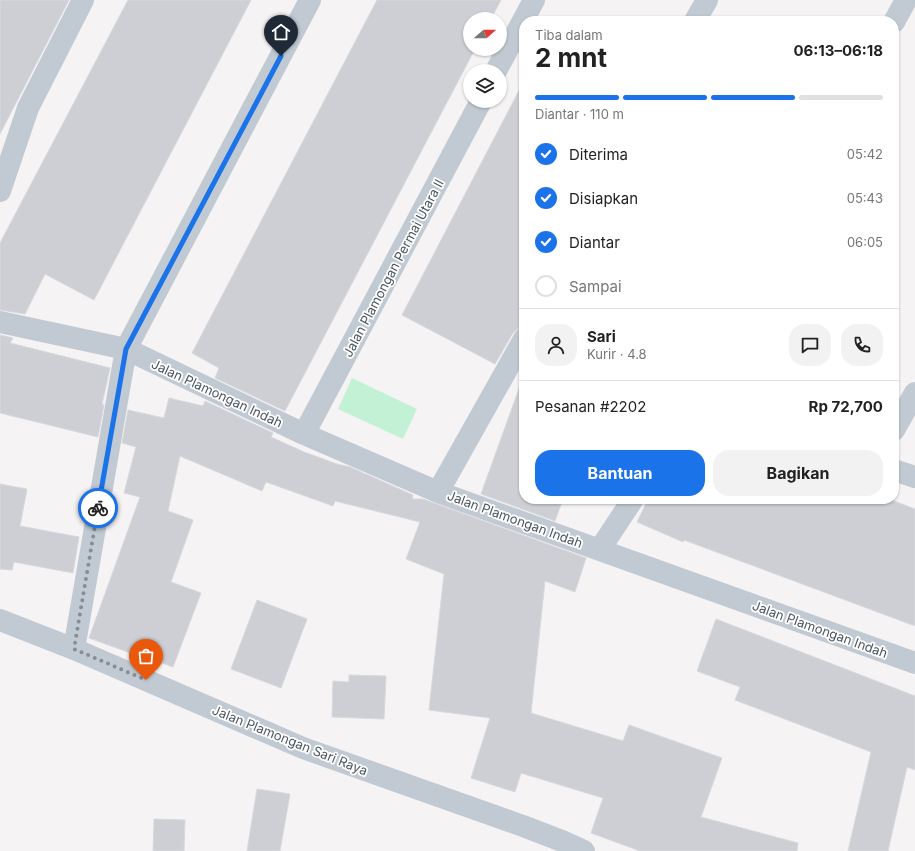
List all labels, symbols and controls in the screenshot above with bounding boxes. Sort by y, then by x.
north arrow [463,12,507,56]
map controls [463,12,507,108]
pin [264,15,298,56]
icon: home [270,21,292,43]
text: Tiba dalam [535,27,603,43]
text: 06:13–06:18 [793,41,883,60]
text: 2 mnt [535,42,607,73]
button: layers [463,64,507,108]
text: Diantar · 110 m [535,106,624,122]
icon: check [535,143,557,165]
text: Diterima [569,145,628,164]
text: 05:42 [847,146,883,162]
street label: Jalan Plamongan Permai Utara II [339,176,447,360]
icon: check [535,187,557,209]
text: Disiapkan [569,189,638,208]
text: 05:43 [847,190,883,206]
icon: check [535,231,557,253]
text: Diantar [569,233,620,252]
text: 06:05 [847,234,883,250]
text: Sampai [569,277,622,296]
button: person [535,324,577,366]
button: chat [789,324,831,366]
button: phone [841,324,883,366]
text: Sari [587,327,616,346]
text: Kurir · 4.8 [587,346,647,362]
street label: Jalan Plamongan Indah [149,356,285,430]
text: Pesanan #2202 [535,397,646,416]
text: Rp 72,700 [809,397,883,416]
button: Bantuan [535,450,705,496]
button: Bagikan [713,450,883,496]
street label: Jalan Plamongan Indah [445,487,585,551]
courier [78,488,118,528]
icon: bike [87,497,109,519]
street label: Jalan Plamongan Indah [750,597,890,661]
pin [129,639,163,680]
icon: bag [135,645,157,667]
street label: Jalan Plamongan Sari Raya [210,701,370,779]

